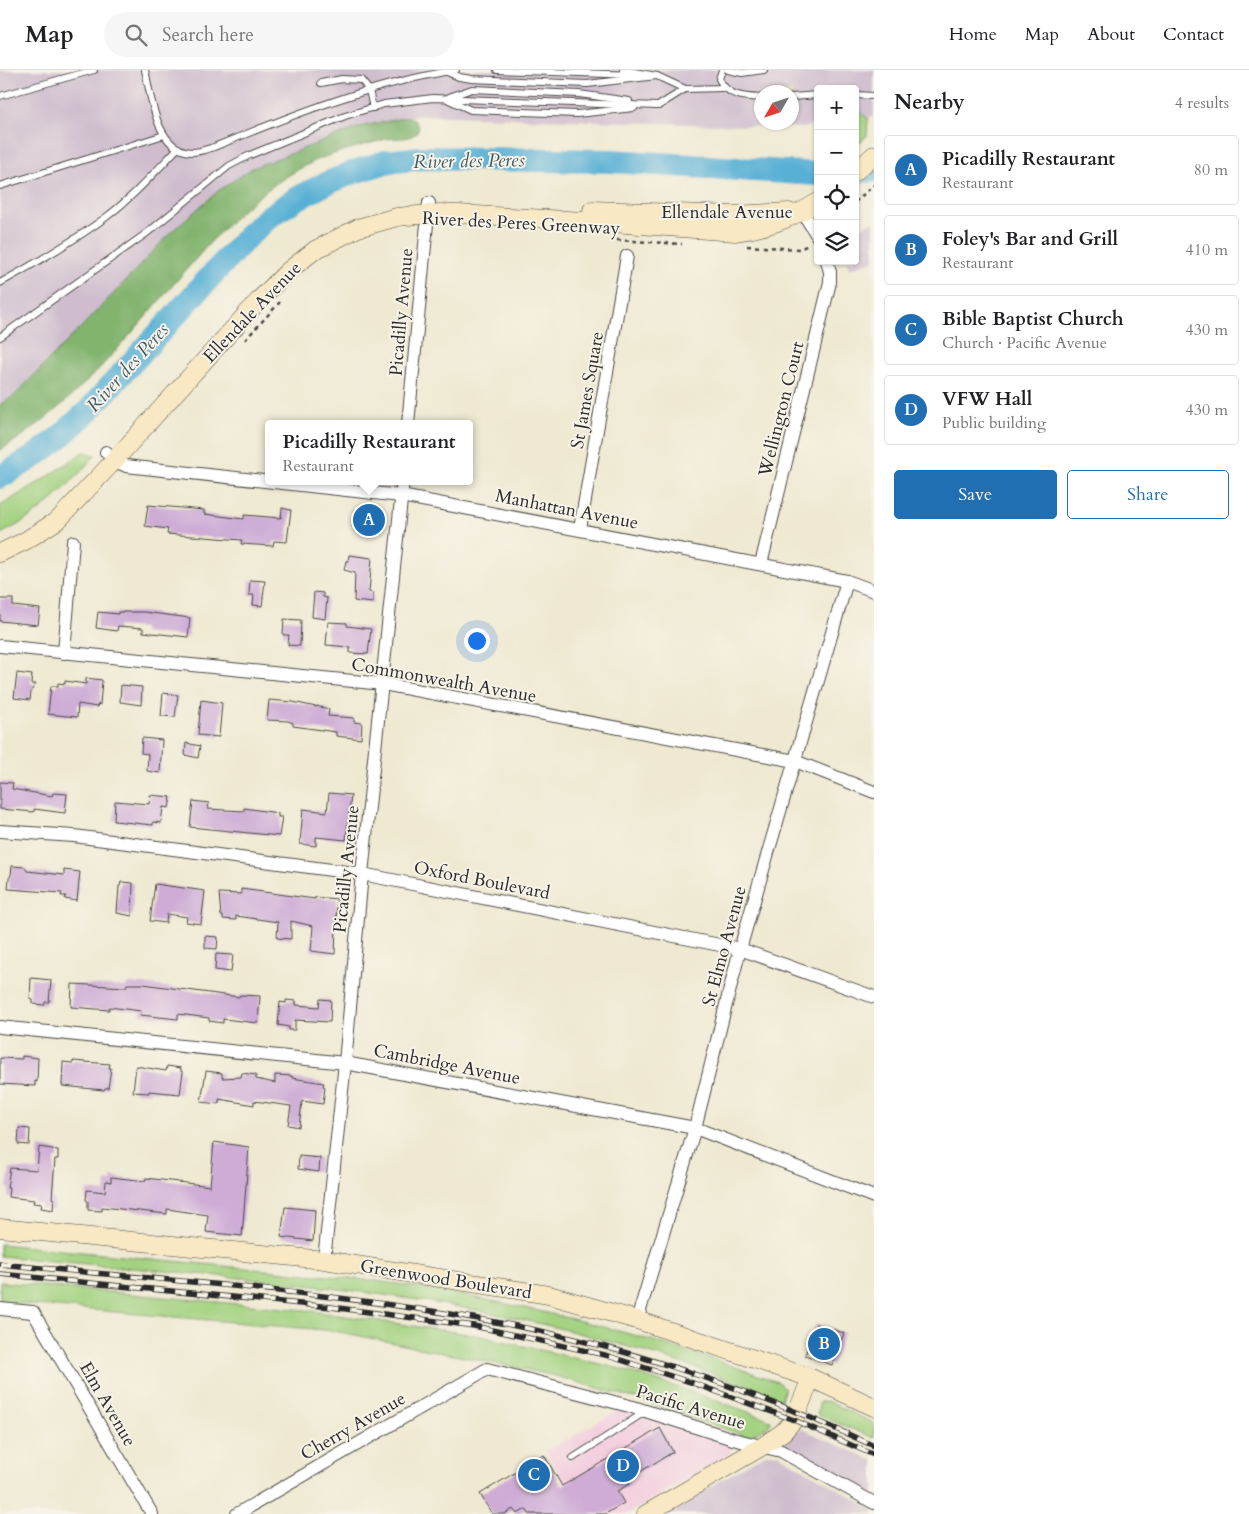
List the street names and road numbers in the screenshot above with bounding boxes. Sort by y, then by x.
street label: Ellendale Avenue [661,200,793,225]
street label: River des Peres Greenway [421,206,621,241]
street label: Picadilly Avenue [383,247,420,377]
street label: Ellendale Avenue [198,256,307,369]
street label: St James Square [565,329,610,451]
street label: Wellington Court [752,339,810,480]
street label: Manhattan Avenue [493,483,641,536]
street label: Commonwealth Avenue [349,652,538,709]
street label: Picadilly Avenue [327,804,366,934]
street label: Oxford Boulevard [412,855,553,906]
street label: St Elmo Avenue [696,883,753,1009]
street label: Cambridge Avenue [371,1038,522,1091]
street label: Greenwood Boulevard [358,1254,534,1305]
street label: Elm Avenue [73,1357,142,1451]
street label: Pacific Avenue [633,1379,749,1436]
street label: Cherry Avenue [296,1386,410,1467]

